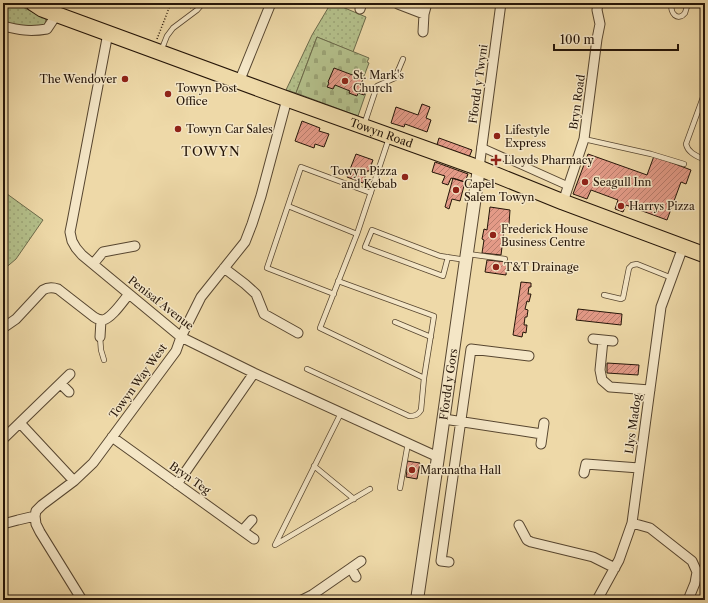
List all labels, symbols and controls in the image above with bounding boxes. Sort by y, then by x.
scale bar [554,26,678,52]
text: 100 m [560,32,595,47]
street label: Ffordd y Twyni [466,43,491,124]
place label: St. Mark's Church [353,68,404,95]
place label: The Wendover [39,72,117,86]
street label: Bryn Road [566,73,588,130]
marker: The Wendover [120,74,130,84]
marker: St. Mark's Church [340,76,350,86]
place label: Towyn Post Office [176,81,237,108]
marker: Towyn Post Office [163,89,173,99]
street label: Towyn Road [348,115,415,151]
place label: Towyn Car Sales [186,122,273,136]
place label: Lifestyle Express [505,123,550,150]
marker: Towyn Car Sales [173,124,183,134]
marker: Lifestyle Express [492,131,502,141]
district label: TOWYN [181,143,241,159]
place label: Lloyds Pharmacy [504,153,594,167]
marker: Lloyds Pharmacy [491,155,501,165]
place label: Towyn Pizza and Kebab [331,164,397,191]
marker: Towyn Pizza and Kebab [400,172,410,182]
place label: Seagull Inn [593,175,652,189]
place label: Capel Salem Towyn [464,177,534,204]
marker: Seagull Inn [580,177,590,187]
marker: Capel Salem Towyn [451,185,461,195]
place label: Harrys Pizza [629,199,695,213]
marker: Harrys Pizza [616,201,626,211]
place label: Frederick House Business Centre [501,222,588,249]
marker: Frederick House Business Centre [488,230,498,240]
place label: T&T Drainage [504,260,579,274]
marker: T&T Drainage [491,262,501,272]
street label: Penisaf Avenue [125,273,197,333]
street label: Towyn Way West [106,341,170,421]
street label: Ffordd y Gors [436,347,460,421]
street label: Llys Madog [622,393,644,455]
street label: Bryn Teg [167,459,213,497]
place label: Maranatha Hall [420,463,502,477]
marker: Maranatha Hall [407,465,417,475]

